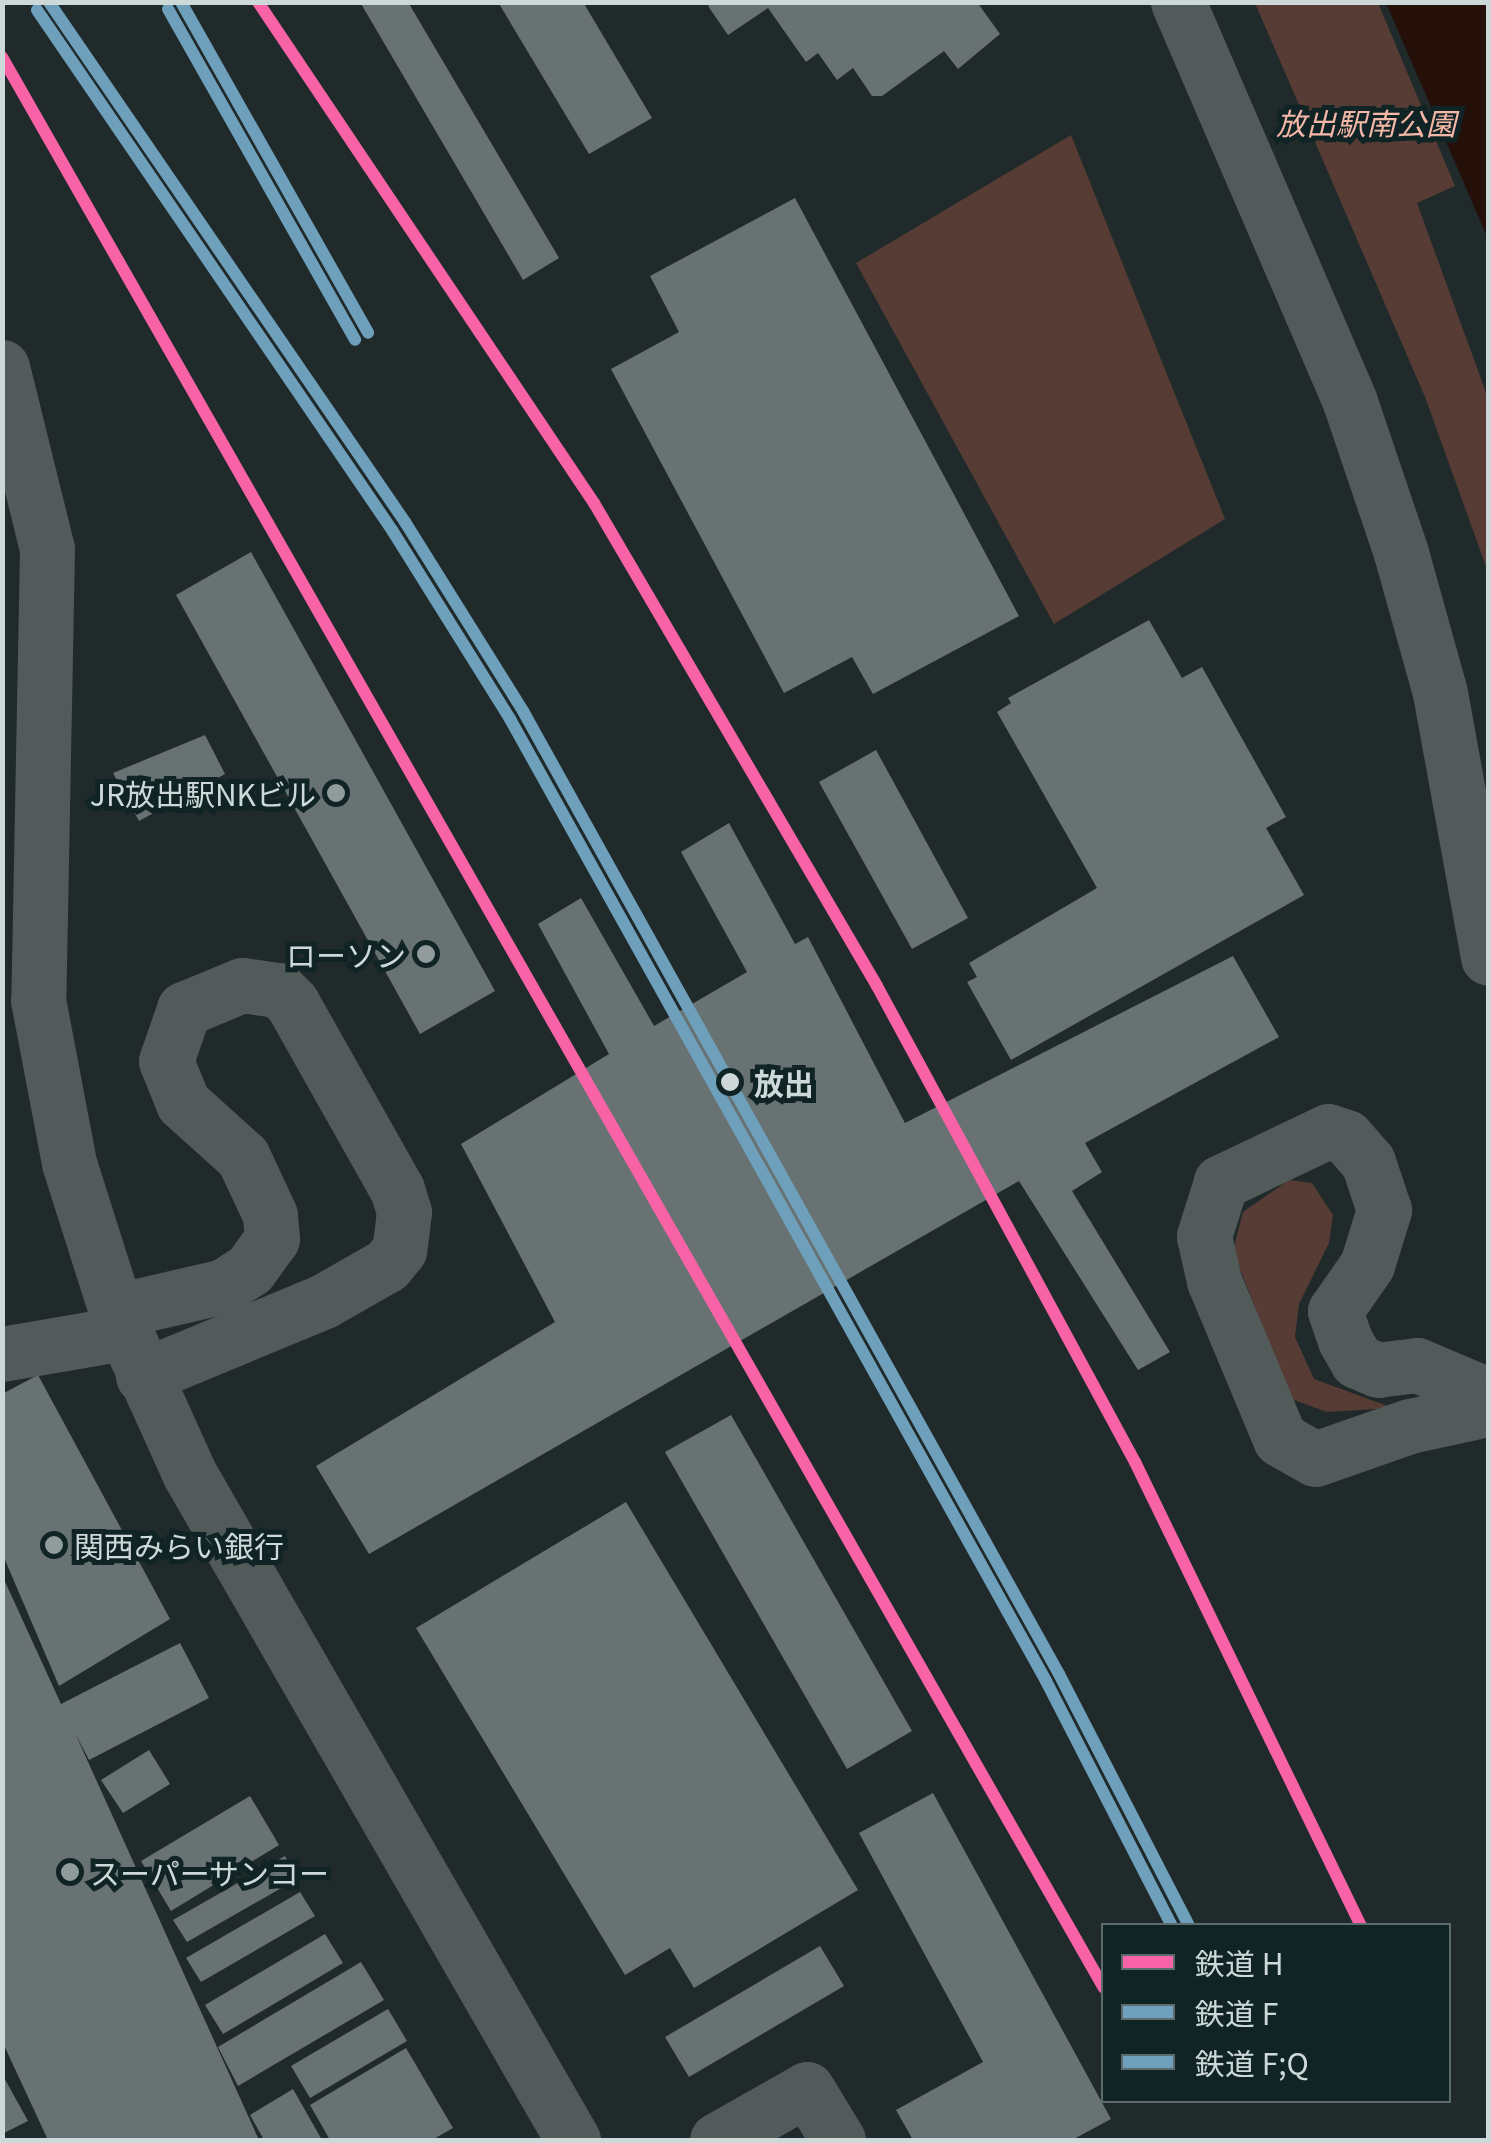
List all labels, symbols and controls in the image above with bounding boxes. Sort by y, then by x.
park label: 放出駅南公園 [1276,104,1456,140]
place label: JR放出駅NKビル [90,775,316,811]
marker: JR放出駅NKビル [325,782,347,804]
place label: ローソン [286,936,406,972]
marker: ローソン [415,943,437,965]
place label: 放出 [754,1064,814,1100]
marker: 放出 [715,1067,745,1097]
place label: 関西みらい銀行 [74,1527,284,1563]
marker: 関西みらい銀行 [43,1534,65,1556]
place label: スーパーサンコー [90,1854,330,1890]
marker: スーパーサンコー [59,1861,81,1883]
legend [1101,1923,1451,2103]
text: 鉄道 H [1195,1940,1284,1984]
text: 鉄道 F [1195,1990,1278,2034]
text: 鉄道 F;Q [1195,2040,1309,2084]

